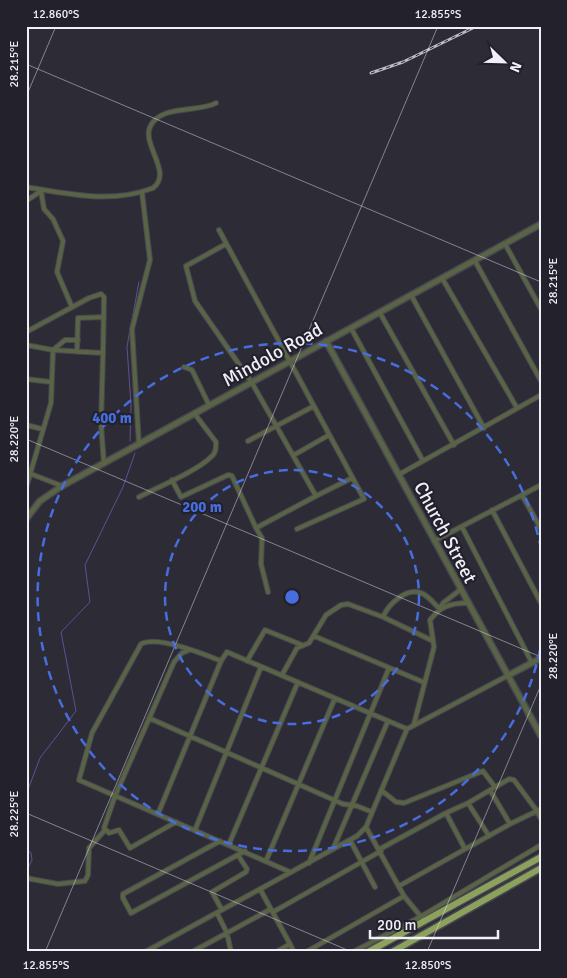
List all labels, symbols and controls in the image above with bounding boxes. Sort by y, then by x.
text: 12.860°S [33,7,80,22]
text: 12.855°S [415,7,462,22]
north arrow [480,38,530,88]
text: 28.215°E [7,40,22,87]
text: N [506,59,525,75]
text: 28.215°E [546,257,561,304]
street label: Mindolo Road [218,317,327,392]
text: 400 m [92,409,132,427]
text: 28.220°E [7,415,22,462]
street label: Church Street [408,477,482,588]
text: 200 m [182,498,222,516]
centre of rings [283,588,301,606]
text: 28.220°E [546,632,561,679]
text: 28.225°E [7,790,22,837]
scale bar [370,908,497,940]
text: 200 m [377,916,417,934]
text: 12.855°S [23,958,70,973]
text: 12.850°S [405,958,452,973]

